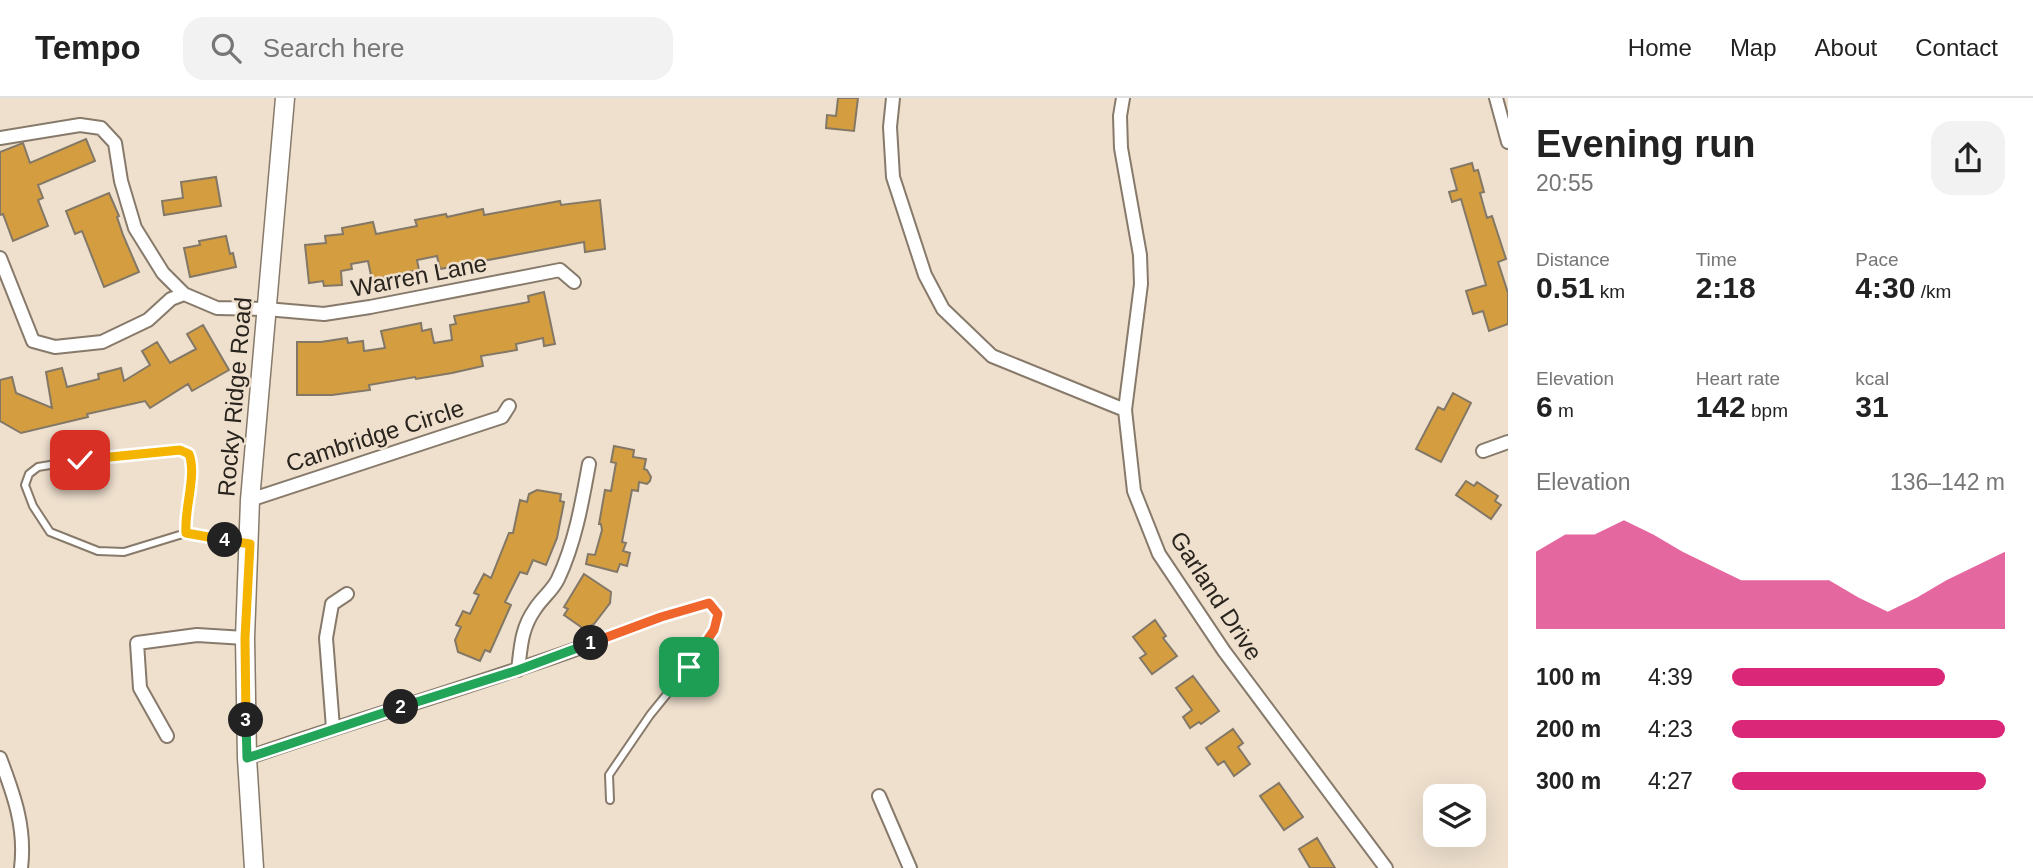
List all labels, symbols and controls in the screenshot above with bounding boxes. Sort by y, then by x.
search box [183,17,673,80]
text: Tempo [35,29,141,66]
icon: search [207,29,245,67]
text: Search here [263,33,404,63]
text: Home [1628,34,1692,61]
text: Map [1730,34,1777,61]
text: About [1815,34,1877,61]
text: Contact [1915,34,1998,61]
button: share [1931,121,2005,195]
text: Evening run [1536,123,1756,165]
text: 20:55 [1536,170,1594,196]
street label: Warren Lane [349,249,489,302]
text: Distance [1536,249,1610,270]
text: Time [1696,249,1737,270]
text: Pace [1855,249,1899,270]
text: 0.51 [1536,271,1594,304]
text: 2:18 [1696,271,1756,304]
text: 4:30 [1855,271,1915,304]
text: km [1594,281,1625,302]
text: /km [1915,281,1951,302]
street label: Rocky Ridge Road [212,296,257,498]
text: Elevation [1536,368,1614,389]
text: Heart rate [1696,368,1780,389]
text: kcal [1855,368,1889,389]
text: 6 [1536,390,1553,423]
text: 142 [1696,390,1746,423]
text: 31 [1855,390,1889,423]
street label: Cambridge Circle [283,394,467,477]
text: m [1553,400,1574,421]
text: bpm [1746,400,1788,421]
pin [50,430,110,490]
icon: check [61,441,99,479]
text: Elevation [1536,469,1631,495]
text: 136–142 m [1890,469,2005,495]
pin: 4 [208,522,243,558]
street label: Garland Drive [1165,526,1268,665]
text: 4 [219,529,230,550]
pin: 1 [574,626,608,660]
text: 1 [585,632,596,653]
pin [659,637,719,697]
icon: arrive [670,648,708,686]
text: 100 m [1536,664,1601,690]
text: 4:39 [1648,664,1693,690]
pin: 2 [384,690,418,724]
text: 2 [395,696,406,717]
pin: 3 [229,702,264,738]
text: 3 [240,709,251,730]
text: 200 m [1536,716,1601,742]
text: 4:23 [1648,716,1693,742]
text: 300 m [1536,768,1601,794]
text: 4:27 [1648,768,1693,794]
map controls [1423,784,1486,847]
button: layers [1423,784,1486,847]

